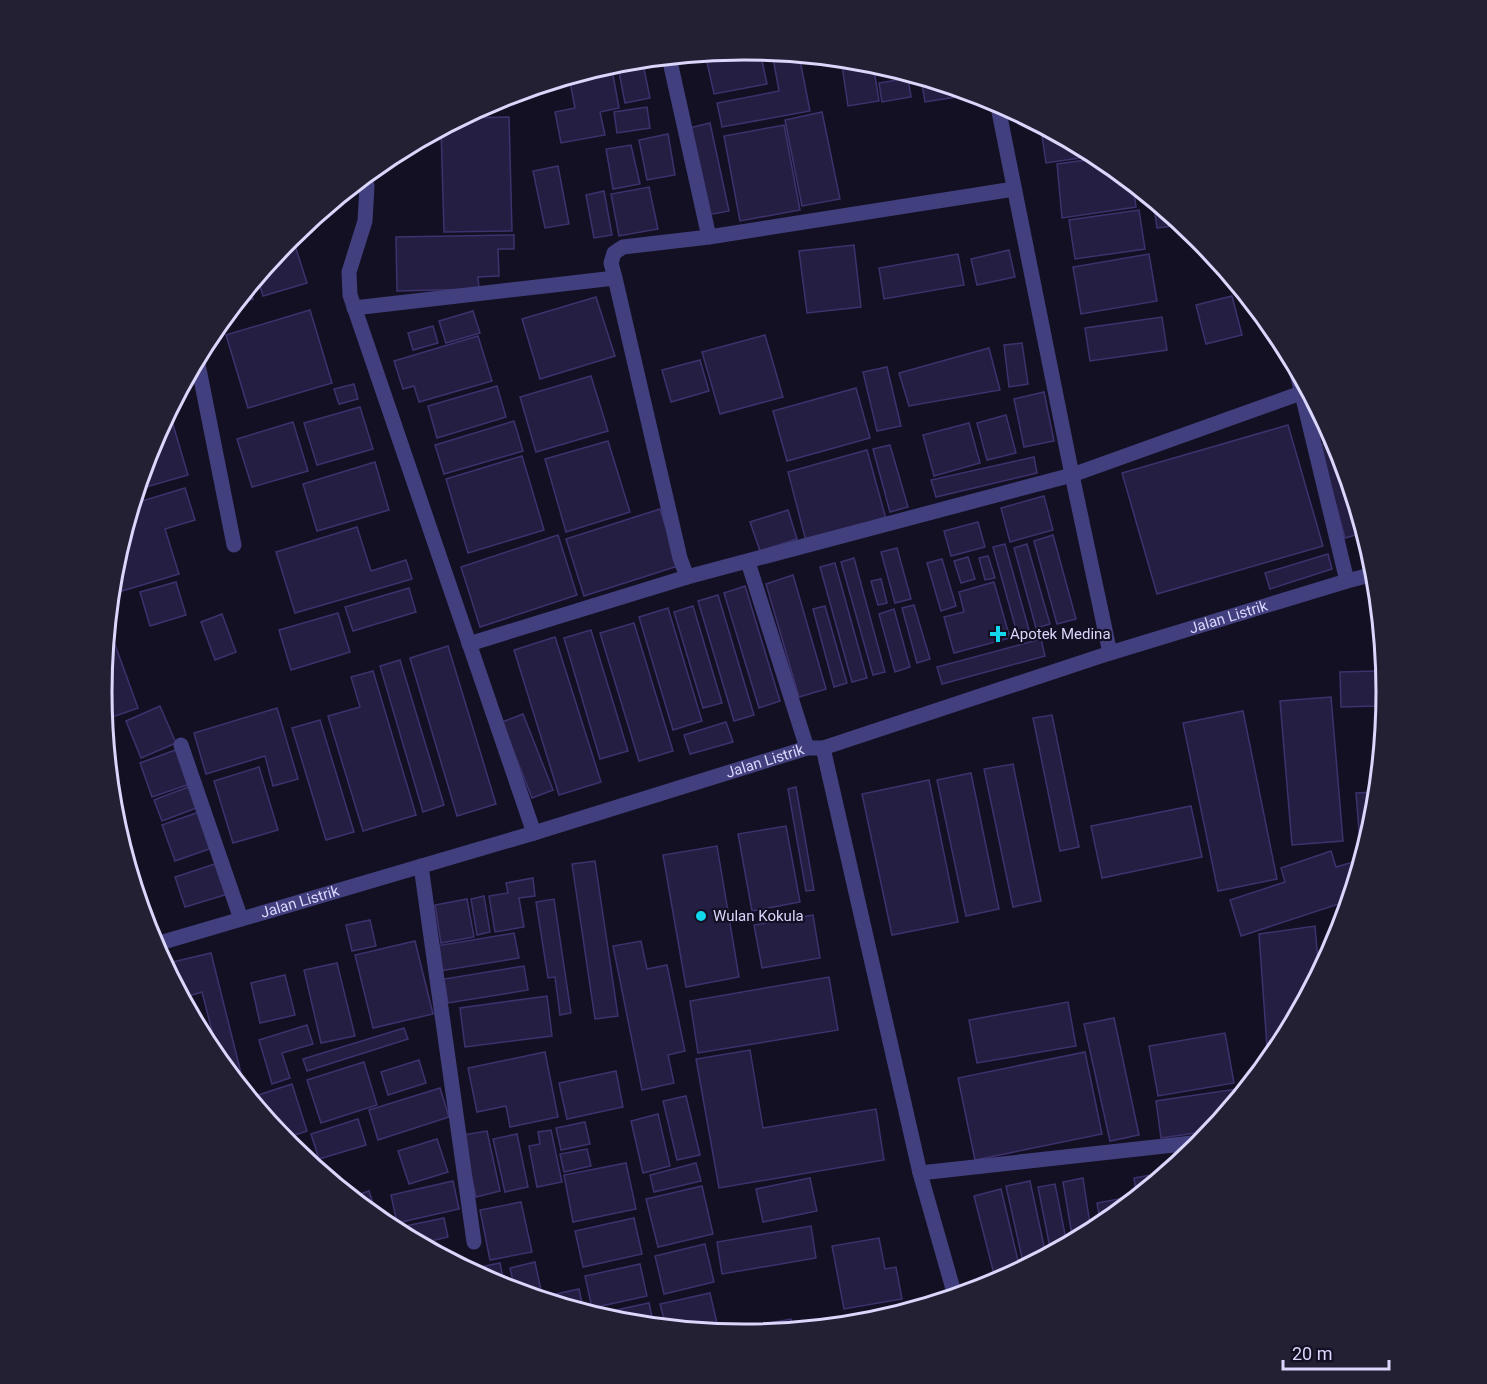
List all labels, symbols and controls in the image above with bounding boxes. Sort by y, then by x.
street label: Jalan Listrik [1187,597,1270,637]
place label: Apotek Medina [1010,625,1111,643]
marker: Apotek Medina [991,627,1005,641]
street label: Jalan Listrik [724,740,807,782]
street label: Jalan Listrik [258,882,342,922]
place label: Wulan Kokula [713,907,804,925]
marker: Wulan Kokula [694,909,708,923]
scale bar [1283,1333,1390,1371]
text: 20 m [1292,1343,1332,1364]

